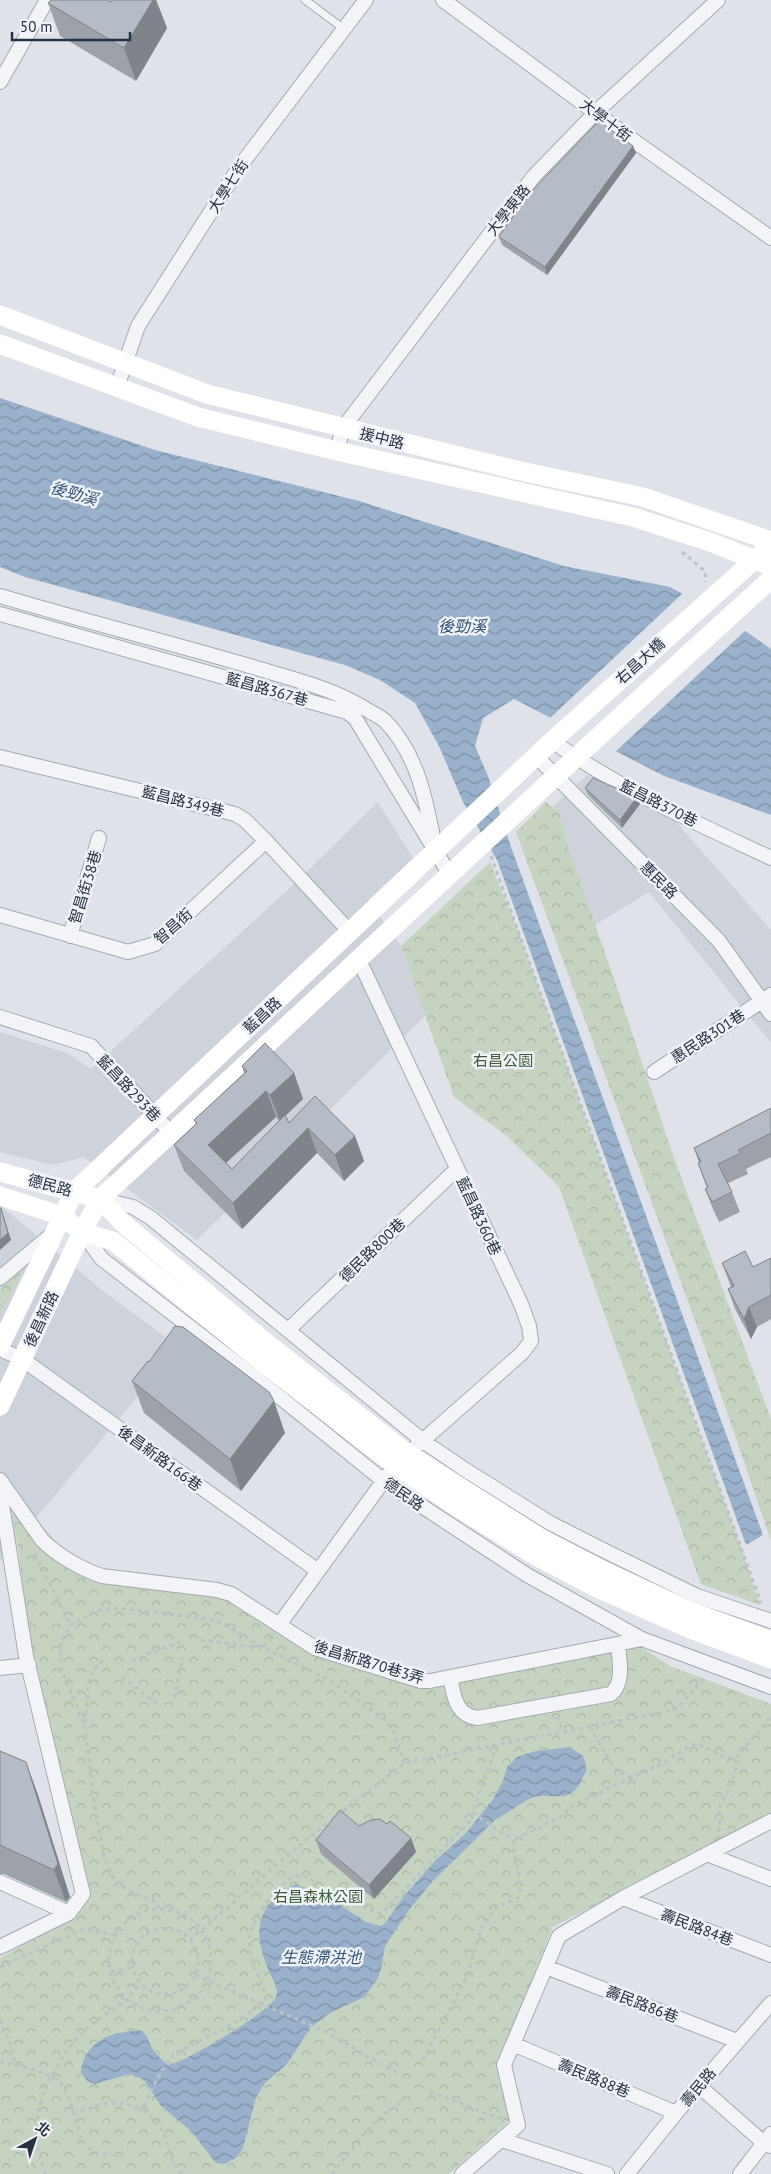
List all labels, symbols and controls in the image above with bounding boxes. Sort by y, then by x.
scale bar [12,10,130,42]
text: 50 m [20,17,53,36]
street label: 大學十街 [576,94,636,146]
street label: 大學七街 [204,156,252,216]
street label: 大學東路 [482,181,534,239]
street label: 援中路 [358,423,406,453]
water label: 後勁溪 [48,477,102,510]
water label: 後勁溪 [438,616,488,636]
street label: 右昌大橋 [611,634,669,688]
street label: 藍昌路367巷 [224,668,310,710]
street label: 藍昌路370巷 [617,775,701,831]
street label: 藍昌路349巷 [140,782,226,820]
street label: 智昌街38巷 [65,848,105,926]
street label: 惠民路 [636,857,682,903]
street label: 智昌街 [150,904,196,948]
street label: 藍昌路 [239,993,285,1037]
street label: 惠民路301巷 [667,1005,749,1067]
street label: 藍昌路293巷 [93,1051,165,1125]
park label: 右昌公園 [473,1051,533,1070]
street label: 德民路 [26,1170,74,1200]
street label: 藍昌路360巷 [453,1174,505,1258]
street label: 德民路800巷 [335,1214,409,1286]
street label: 後昌新路 [20,1288,62,1350]
street label: 後昌新路166巷 [114,1421,206,1495]
street label: 德民路 [380,1473,428,1515]
street label: 後昌新路70巷3弄 [311,1636,427,1688]
park label: 右昌森林公園 [273,1887,363,1906]
street label: 壽民路84巷 [658,1904,736,1950]
water label: 生態滯洪池 [281,1947,363,1967]
street label: 壽民路86巷 [603,1981,681,2027]
street label: 壽民路88巷 [555,2054,633,2102]
street label: 壽民路 [676,2064,720,2110]
north arrow [10,2114,60,2164]
text: 北 [32,2118,55,2140]

